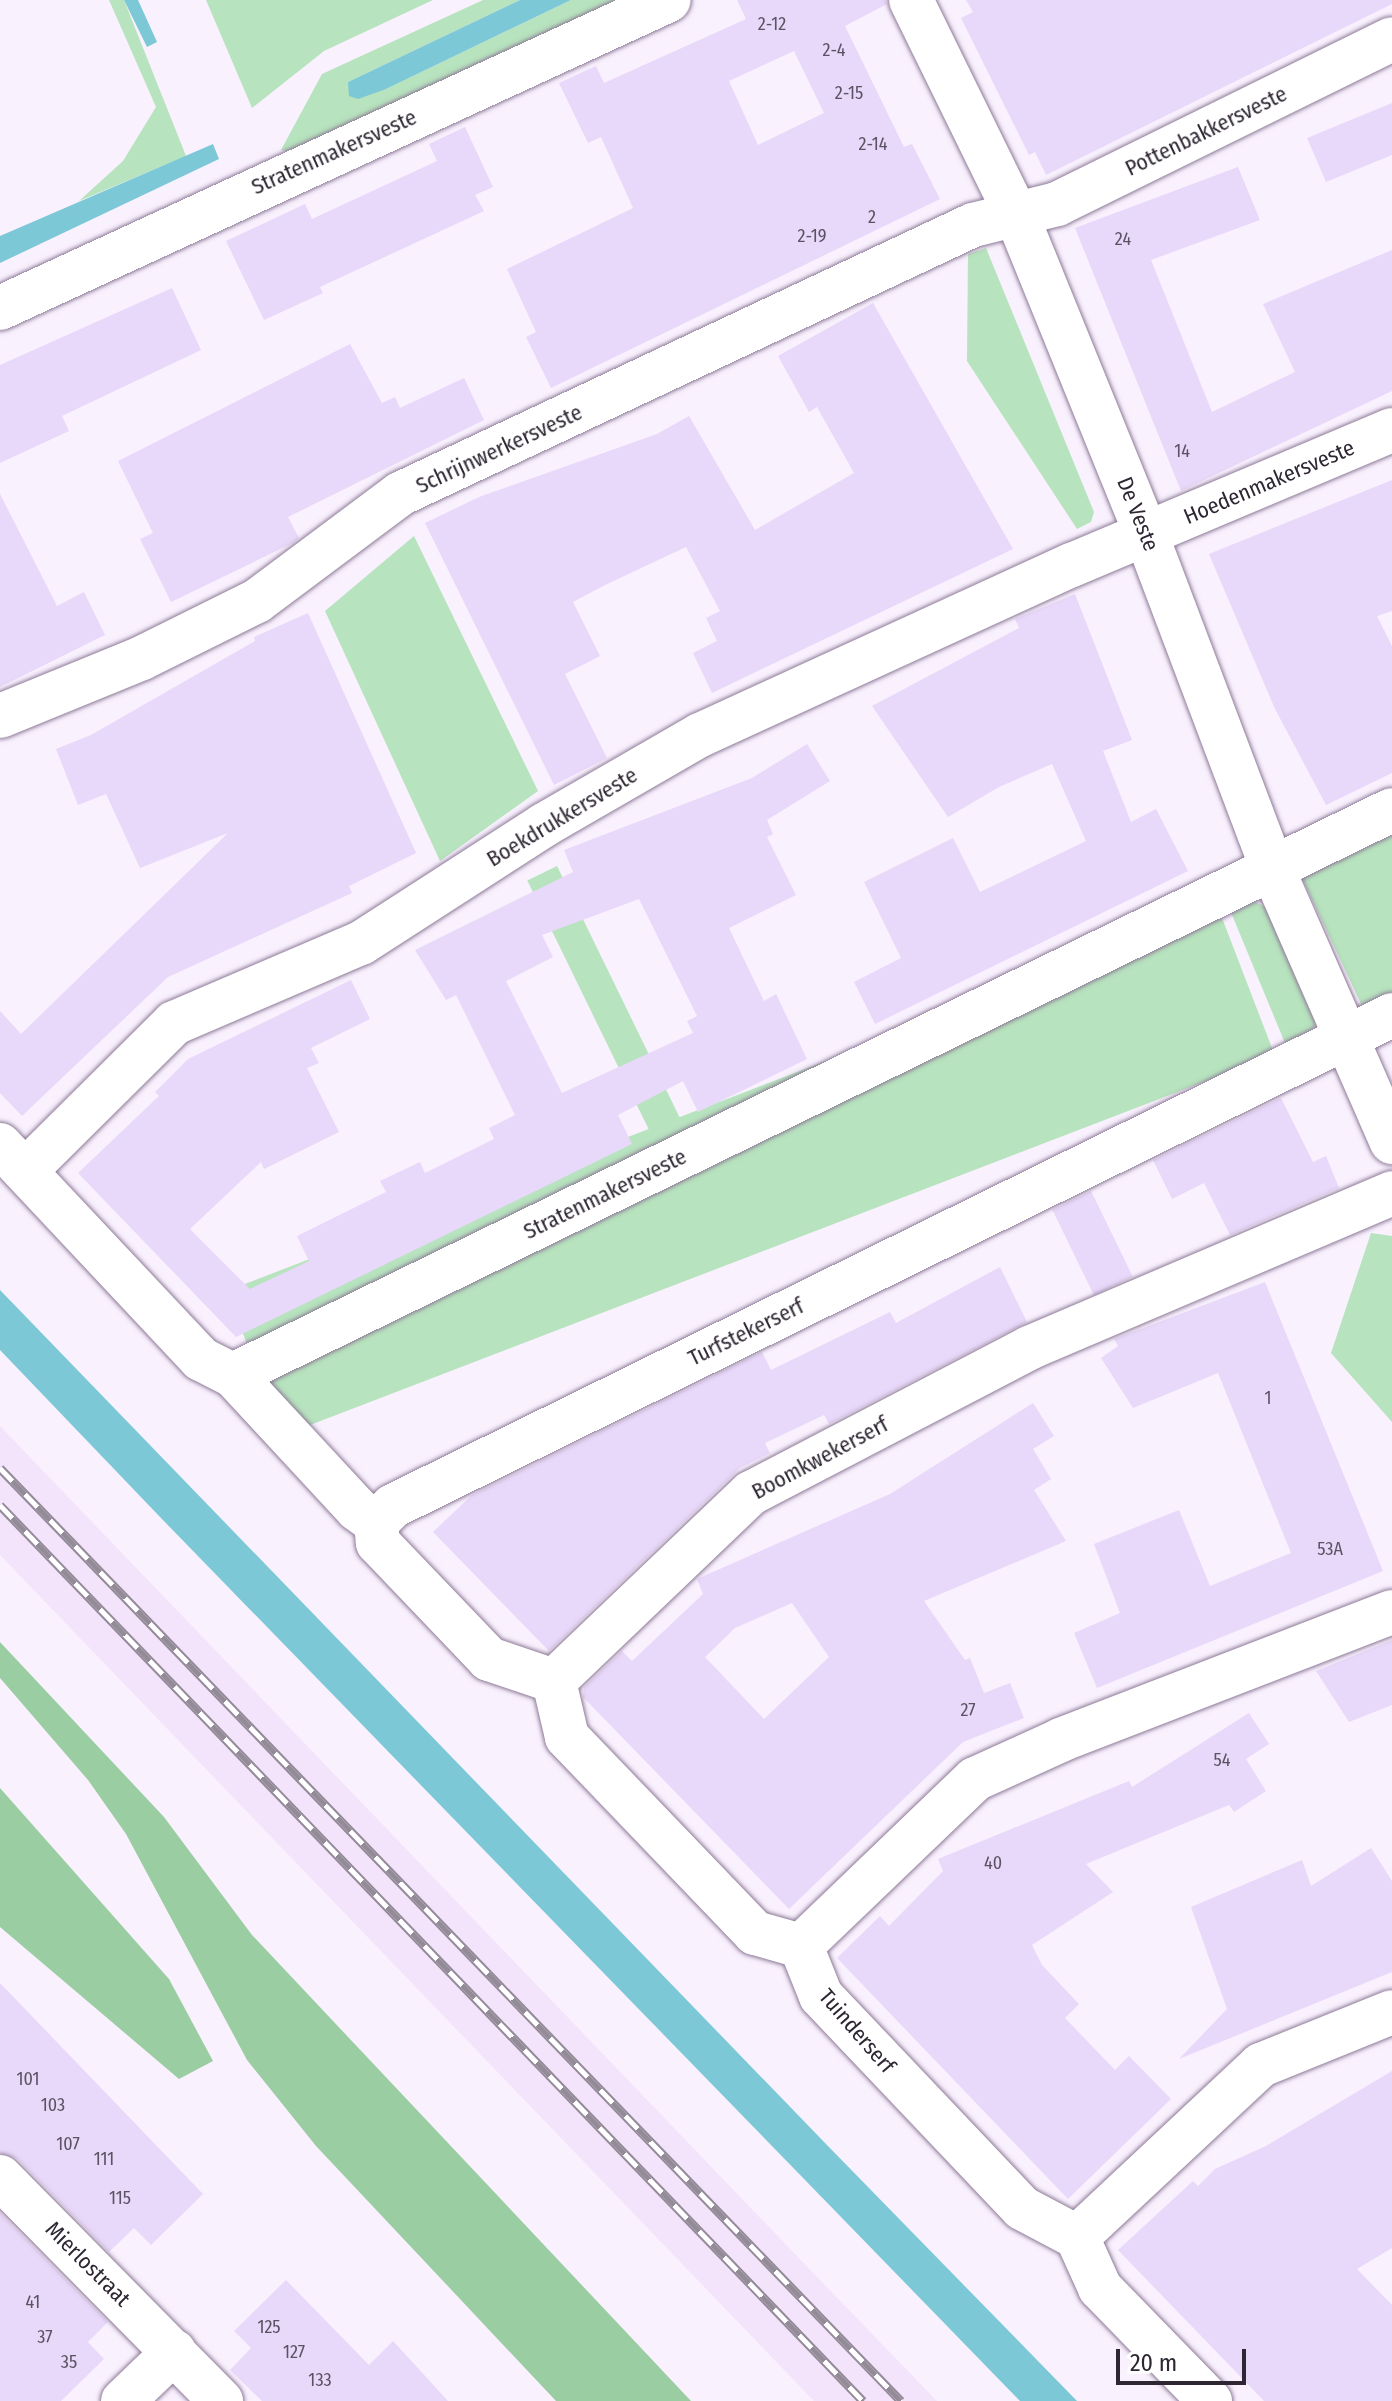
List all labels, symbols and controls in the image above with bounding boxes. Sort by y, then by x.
house number: 2-12 [758,13,786,35]
house number: 2-4 [822,39,846,61]
street label: Pottenbakkersveste [1121,80,1291,182]
house number: 2-15 [835,82,863,104]
street label: Stratenmakersveste [247,104,421,200]
house number: 2-14 [858,133,888,155]
house number: 2 [868,206,876,228]
house number: 2-19 [797,225,827,247]
house number: 24 [1115,228,1131,250]
street label: Schrijnwerkersveste [412,399,586,499]
street label: Hoedenmakersveste [1180,434,1358,530]
house number: 14 [1174,440,1190,462]
street label: De Veste [1111,473,1165,555]
street label: Boekdrukkersveste [482,762,642,872]
street label: Stratenmakersveste [519,1143,691,1245]
street label: Turfstekerserf [684,1293,808,1371]
house number: 1 [1264,1387,1272,1409]
street label: Boomkwekerserf [747,1411,893,1505]
house number: 53A [1317,1538,1343,1560]
house number: 27 [960,1699,976,1721]
house number: 54 [1214,1749,1230,1771]
house number: 40 [984,1852,1002,1874]
street label: Tuinderserf [813,1984,901,2078]
house number: 101 [17,2068,39,2090]
house number: 103 [41,2094,65,2116]
house number: 107 [56,2133,80,2155]
house number: 111 [94,2148,114,2170]
house number: 115 [109,2187,131,2209]
street label: Mierlostraat [40,2216,136,2312]
house number: 41 [26,2291,40,2313]
house number: 125 [257,2316,281,2338]
house number: 37 [37,2326,53,2348]
scale bar [1120,2333,1250,2383]
house number: 127 [283,2341,305,2363]
text: 20 m [1130,2349,1177,2377]
house number: 35 [61,2351,77,2373]
house number: 133 [308,2369,332,2391]

